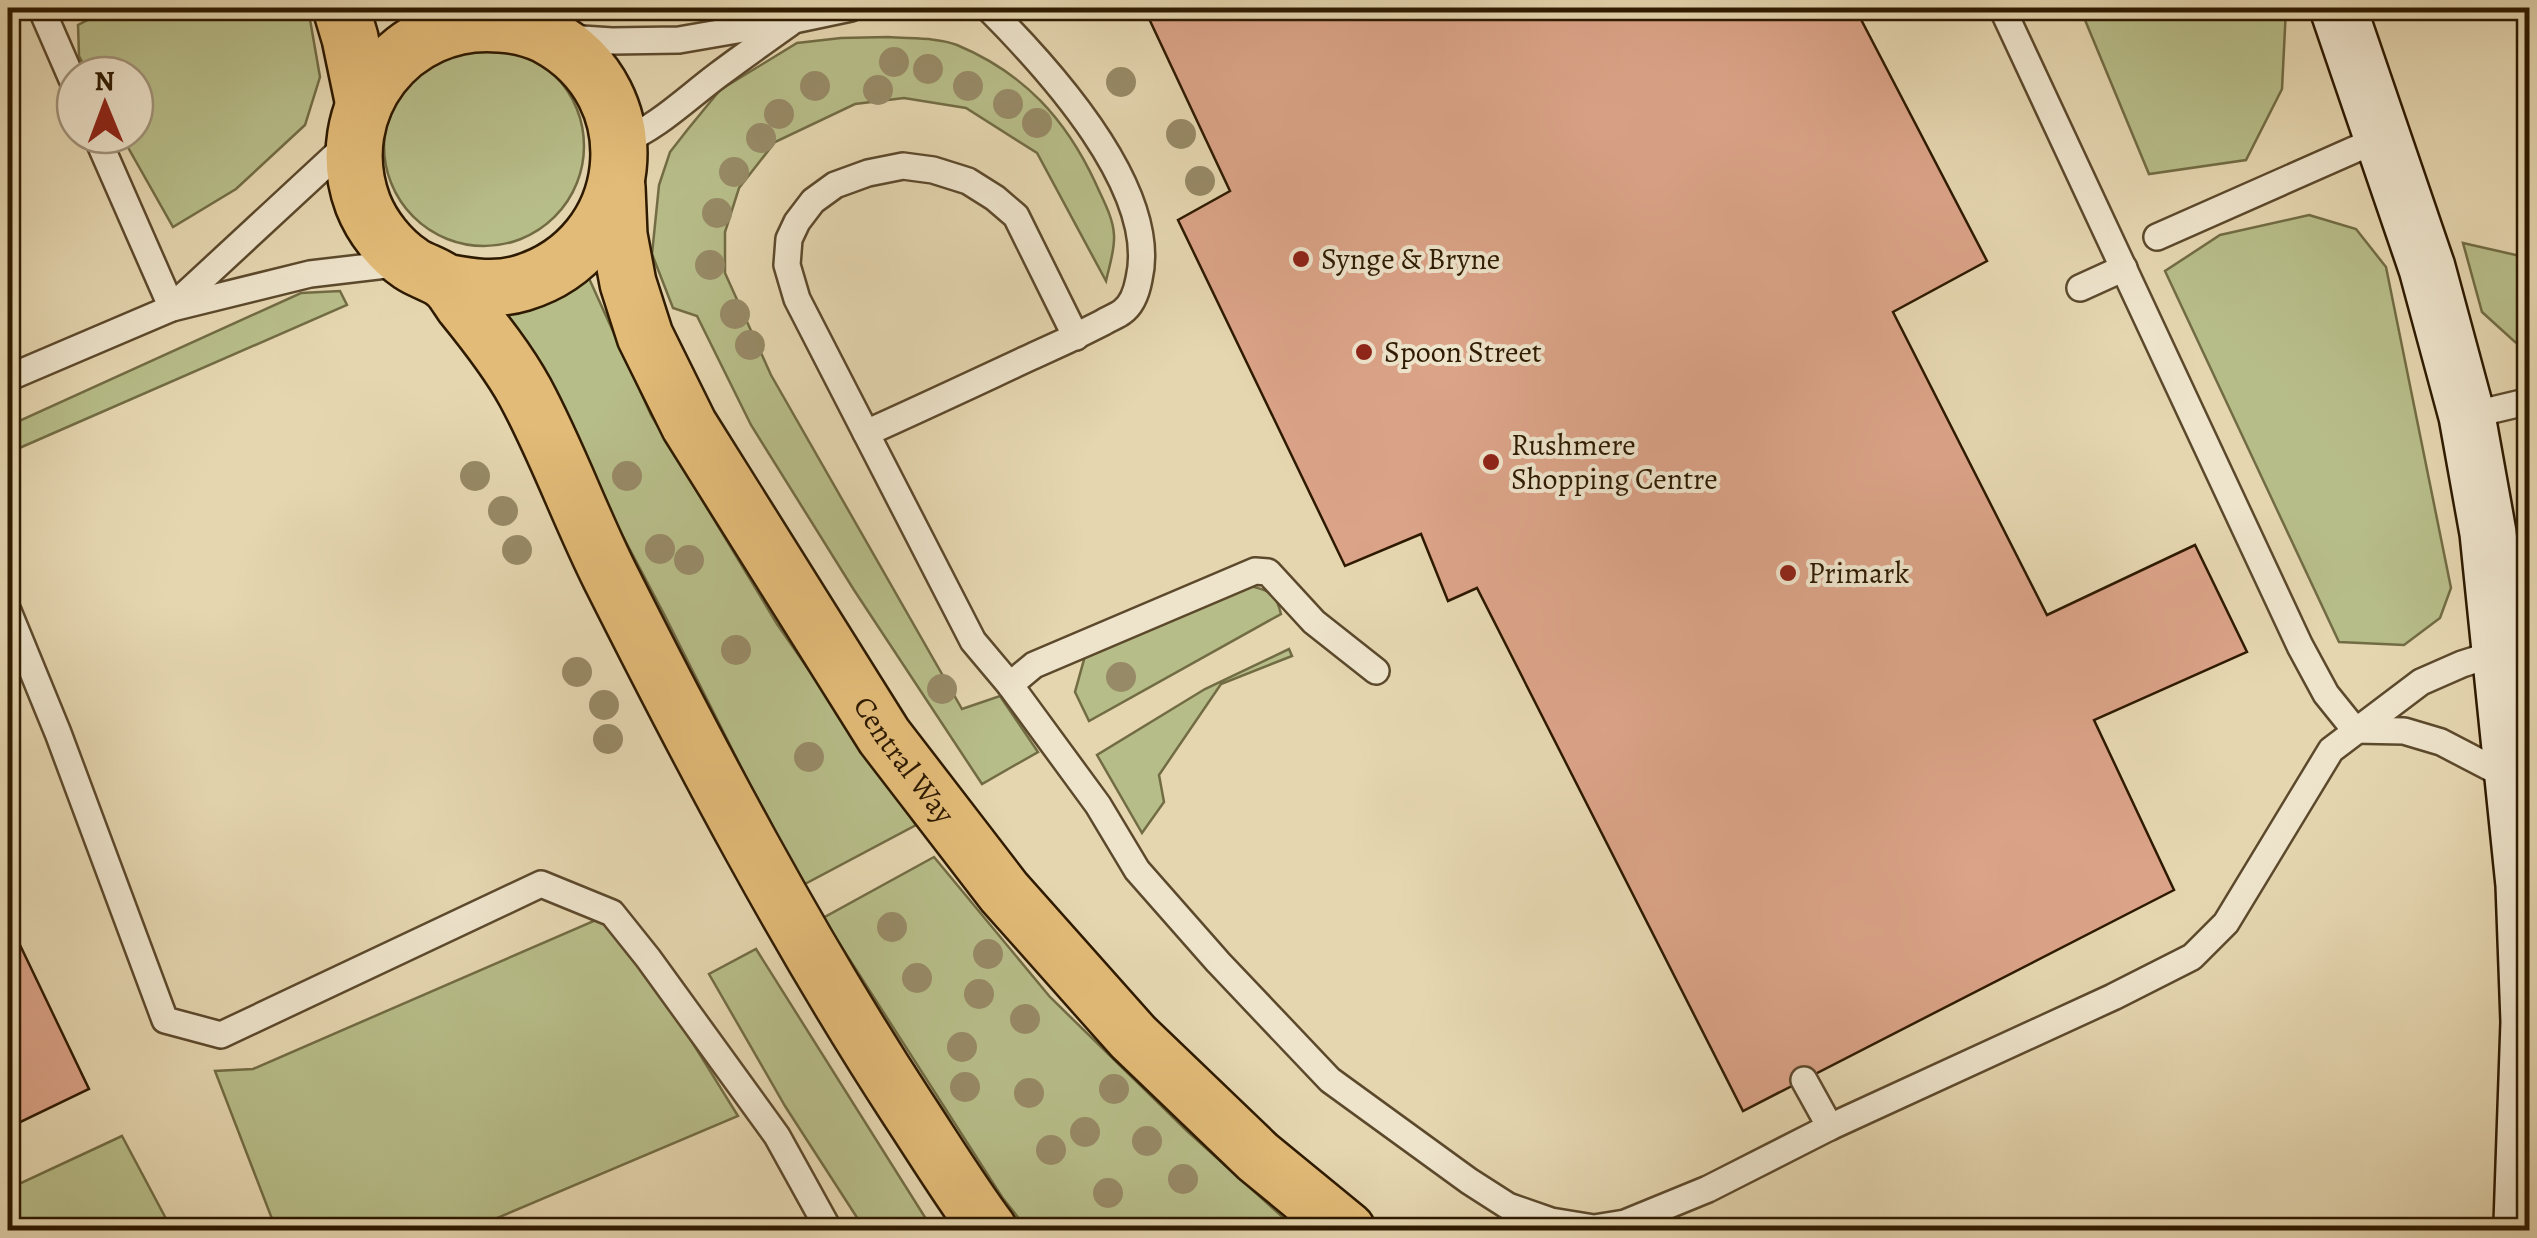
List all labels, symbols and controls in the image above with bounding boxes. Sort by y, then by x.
north arrow [55,55,155,155]
text: N [94,62,115,100]
place label: Synge & Bryne [1321,239,1500,279]
marker: Synge & Bryne [1290,248,1312,270]
place label: Spoon Street [1384,332,1542,372]
marker: Spoon Street [1353,341,1375,363]
place label: Rushmere Shopping Centre [1511,425,1718,499]
marker: Rushmere Shopping Centre [1480,451,1502,473]
place label: Primark [1808,553,1910,593]
marker: Primark [1777,562,1799,584]
street label: Central Way [844,689,965,832]

